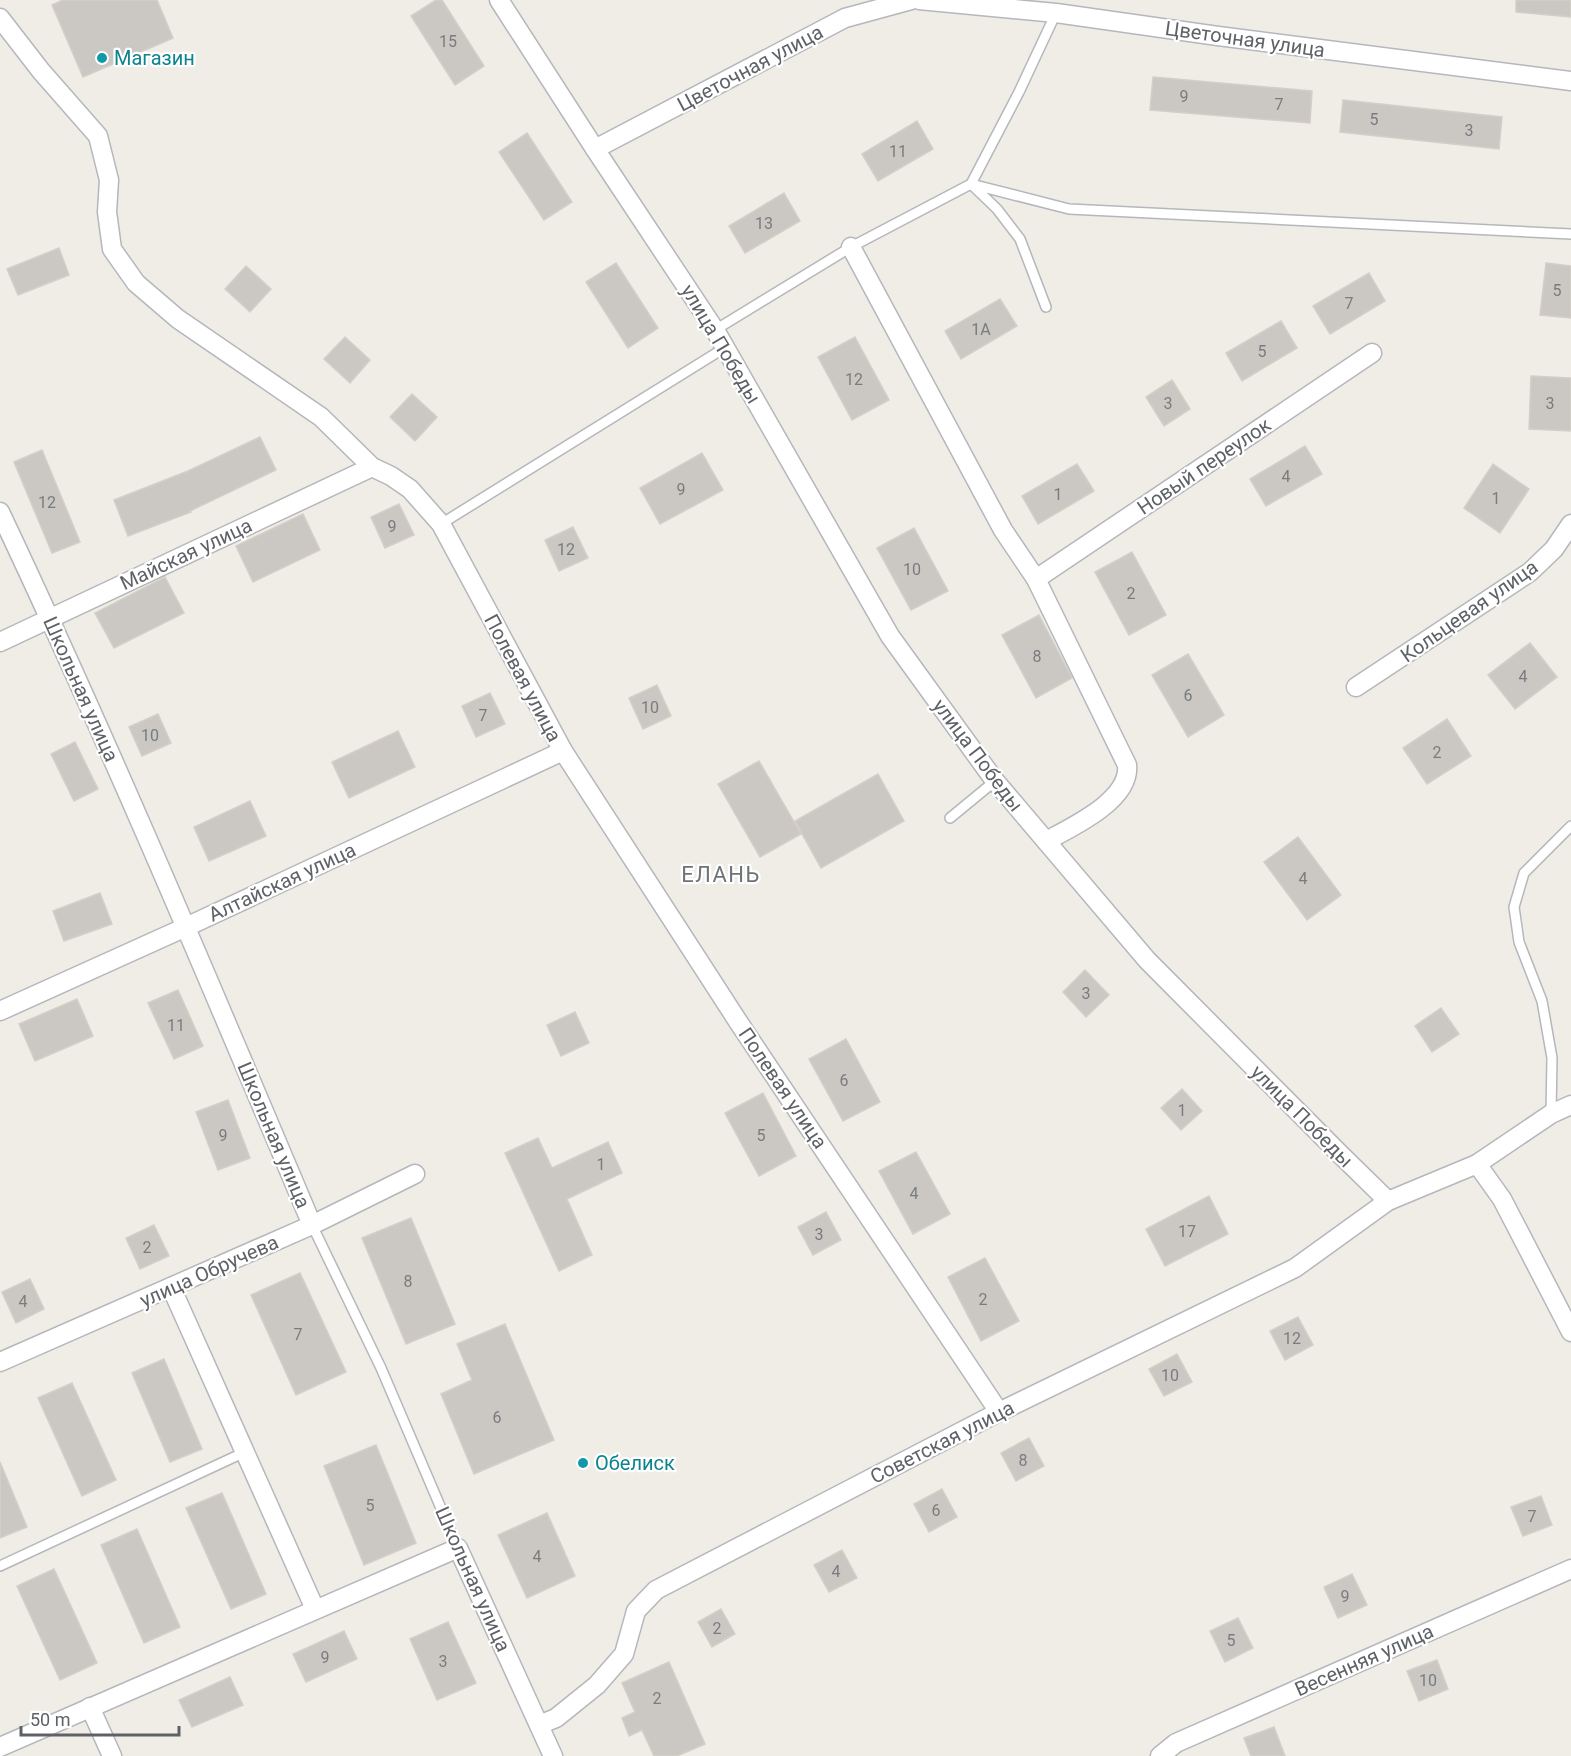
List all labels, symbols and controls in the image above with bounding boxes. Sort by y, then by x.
street label: Цветочная улица [1163,16,1327,62]
street label: Цветочная улица [673,20,827,116]
house number: 15 [439,32,457,51]
place label: Магазин [114,46,195,70]
marker: Магазин [95,51,109,65]
house number: 9 [1180,87,1189,106]
house number: 7 [1275,95,1284,114]
house number: 5 [1370,110,1379,129]
house number: 3 [1465,121,1474,140]
house number: 11 [889,142,907,161]
house number: 13 [755,214,773,233]
street label: улица Победы [676,280,766,408]
house number: 5 [1553,281,1562,300]
house number: 7 [1345,294,1354,313]
house number: 1А [971,320,991,339]
house number: 5 [1258,342,1267,361]
house number: 12 [845,370,863,389]
house number: 3 [1164,394,1173,413]
house number: 3 [1546,394,1555,413]
street label: Новый переулок [1133,412,1275,520]
house number: 4 [1282,467,1291,486]
house number: 9 [677,480,686,499]
house number: 1 [1054,485,1063,504]
house number: 1 [1492,489,1501,508]
house number: 12 [38,493,56,512]
street label: Майская улица [116,513,256,595]
house number: 9 [388,517,397,536]
house number: 12 [557,540,575,559]
street label: Кольцевая улица [1396,555,1542,667]
house number: 10 [903,560,921,579]
house number: 2 [1127,584,1136,603]
street label: Полевая улица [479,610,567,746]
street label: Школьная улица [38,613,124,765]
house number: 8 [1033,647,1042,666]
house number: 4 [1519,667,1528,686]
house number: 6 [1184,686,1193,705]
street label: улица Победы [928,694,1028,816]
house number: 10 [641,698,659,717]
house number: 7 [479,706,488,725]
house number: 10 [141,726,159,745]
house number: 2 [1433,743,1442,762]
street label: Алтайская улица [205,837,359,927]
district label: ЕЛАНЬ [681,862,761,887]
house number: 4 [1299,869,1308,888]
house number: 3 [1082,984,1091,1003]
house number: 11 [167,1016,185,1035]
street label: Полевая улица [734,1023,832,1153]
street label: Школьная улица [232,1058,316,1212]
street label: улица Победы [1246,1060,1358,1172]
house number: 6 [840,1071,849,1090]
house number: 1 [1178,1101,1187,1120]
house number: 9 [219,1126,228,1145]
house number: 5 [757,1126,766,1145]
house number: 1 [597,1155,606,1174]
house number: 4 [910,1184,919,1203]
house number: 17 [1178,1222,1196,1241]
house number: 3 [815,1225,824,1244]
street label: улица Обручева [136,1230,282,1312]
house number: 2 [143,1238,152,1257]
house number: 8 [404,1272,413,1291]
house number: 2 [979,1290,988,1309]
house number: 4 [19,1292,28,1311]
house number: 7 [294,1325,303,1344]
house number: 12 [1283,1329,1301,1348]
house number: 10 [1161,1366,1179,1385]
street label: Советская улица [866,1395,1018,1489]
house number: 6 [493,1408,502,1427]
place label: Обелиск [595,1451,675,1475]
house number: 8 [1019,1451,1028,1470]
marker: Обелиск [576,1456,590,1470]
house number: 5 [366,1496,375,1515]
house number: 6 [932,1501,941,1520]
street label: Школьная улица [430,1503,516,1655]
house number: 7 [1528,1507,1537,1526]
house number: 4 [533,1547,542,1566]
house number: 4 [832,1562,841,1581]
house number: 9 [1341,1587,1350,1606]
house number: 2 [713,1619,722,1638]
street label: Весенняя улица [1291,1619,1437,1701]
house number: 5 [1227,1631,1236,1650]
house number: 9 [321,1648,330,1667]
house number: 3 [439,1652,448,1671]
house number: 10 [1419,1671,1437,1690]
house number: 2 [653,1689,662,1708]
scale bar [21,1699,178,1737]
text: 50 m [30,1709,70,1730]

